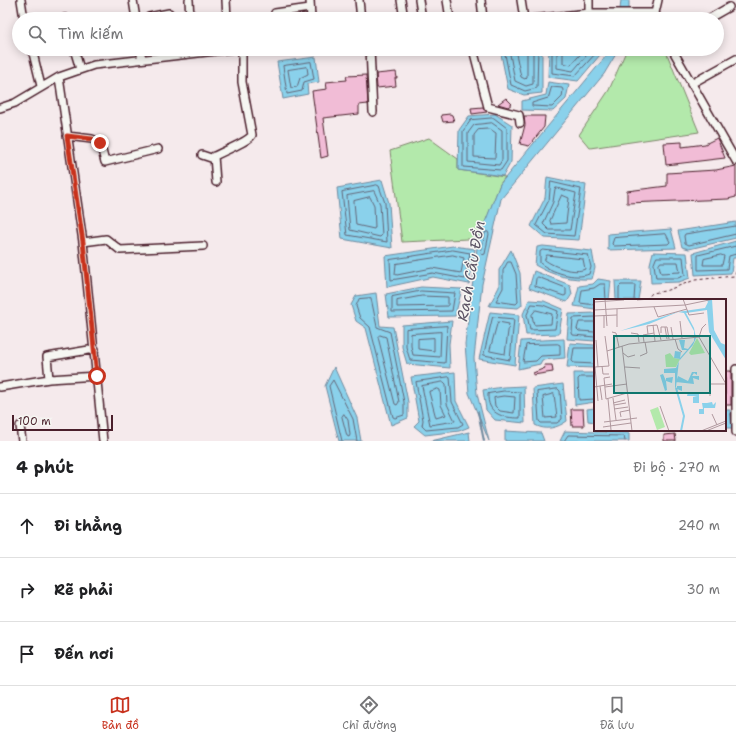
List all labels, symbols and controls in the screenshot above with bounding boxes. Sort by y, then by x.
search box [12,12,724,56]
icon: search [26,23,48,45]
text: Tìm kiếm [58,24,123,44]
route end [91,134,109,152]
water label: Rạch Cầu Đồn [452,219,490,323]
inset map [594,299,726,431]
route start [88,367,106,385]
scale bar [12,413,113,432]
text: 100 m [18,414,51,429]
text: 4 phút [16,456,74,478]
text: Đi bộ · 270 m [633,459,720,476]
icon: ahead [16,515,38,537]
text: Đi thẳng [54,516,122,536]
text: 240 m [678,517,720,534]
icon: right [16,579,38,601]
text: Rẽ phải [54,580,113,600]
text: 30 m [686,581,720,598]
icon: arrive [16,643,38,665]
text: Đến nơi [54,644,113,664]
tab: Bản đồ [102,694,139,733]
tab: Chỉ đường [342,694,396,733]
tab: Đã lưu [600,694,634,733]

